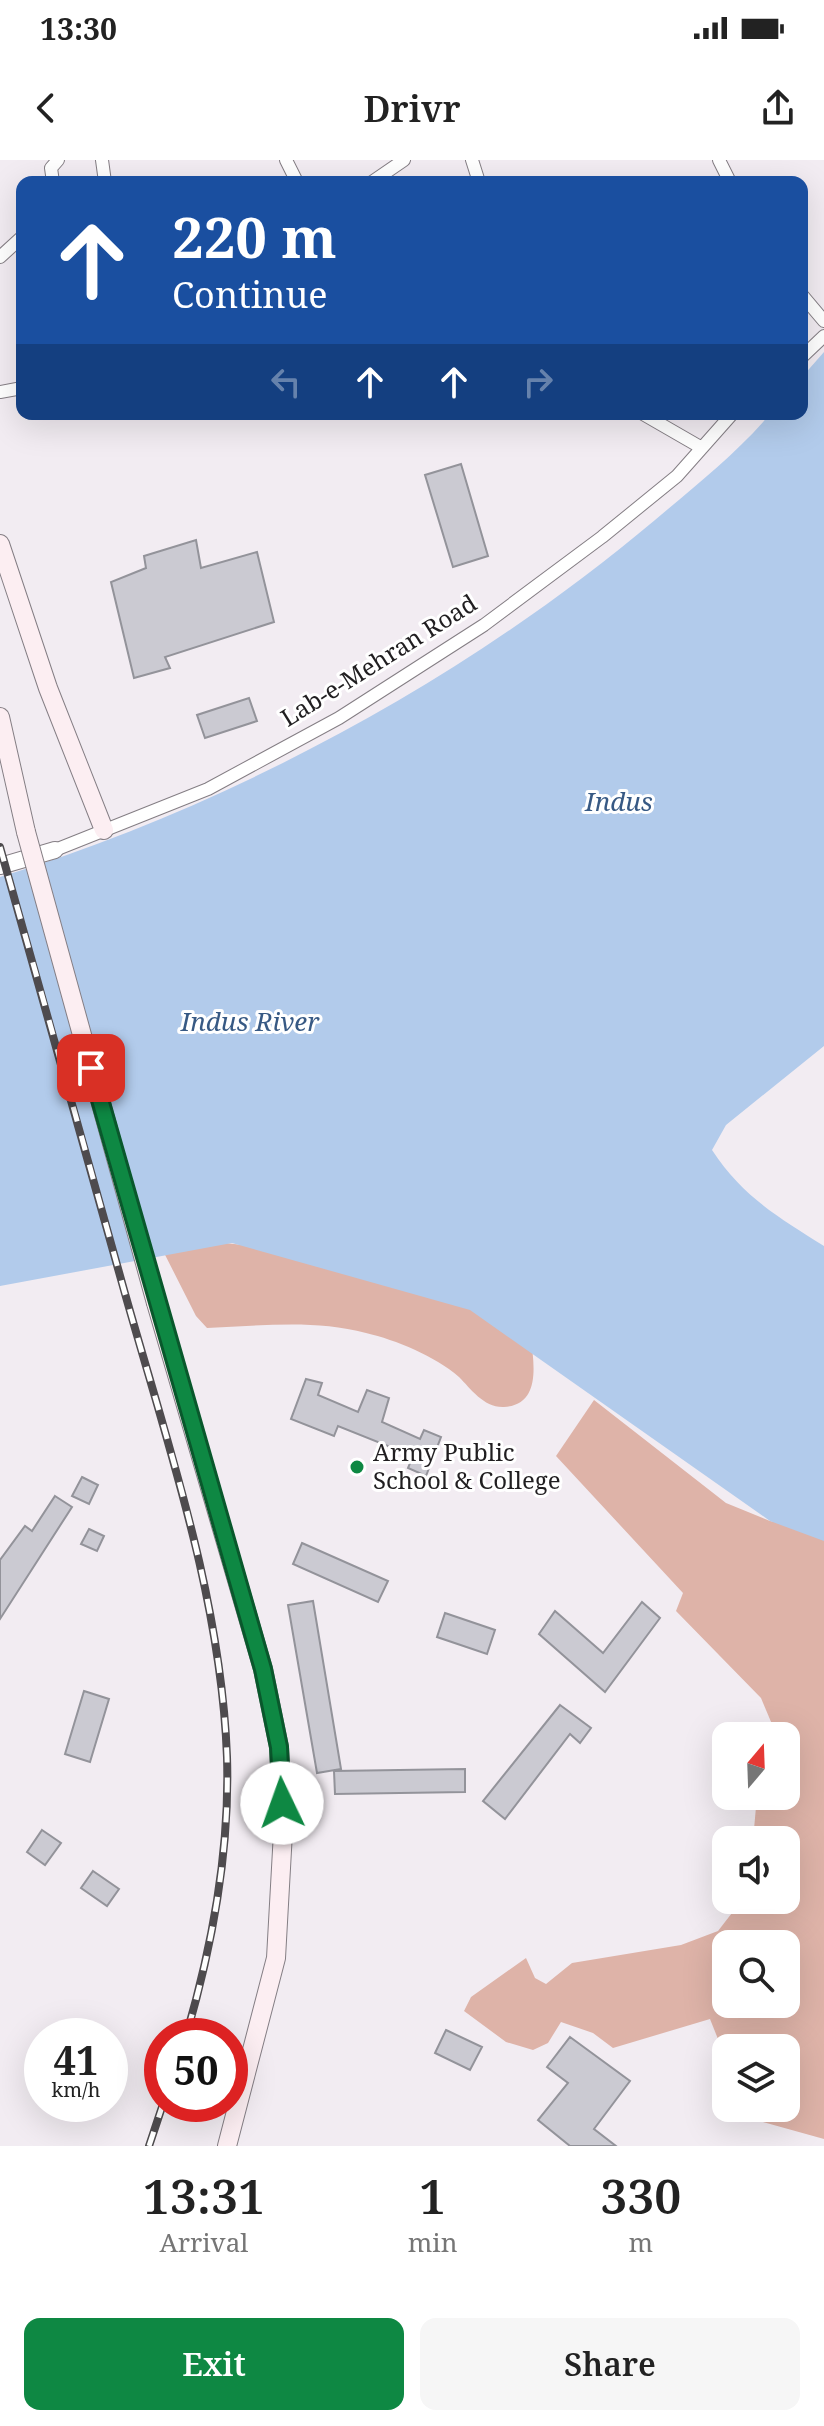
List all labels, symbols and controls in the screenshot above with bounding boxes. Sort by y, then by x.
text: 13:30 [40,8,117,49]
text: Drivr [364,84,460,133]
icon: back [24,86,68,130]
icon: share [756,86,800,130]
text: 220 m [172,198,337,274]
icon: ahead [40,208,144,312]
text: Continue [172,270,328,319]
icon: left [264,360,308,404]
icon: ahead [348,360,392,404]
icon: ahead [432,360,476,404]
icon: right [516,360,560,404]
street label: Lab-e-Mehran Road [274,586,483,733]
water label: Indus [584,783,653,819]
water label: Indus River [180,1003,320,1039]
pin [57,1034,125,1102]
icon: arrive [69,1046,113,1090]
place label: Army Public School & College [373,1435,561,1496]
marker: Army Public School & College [348,1458,366,1476]
north arrow [712,1722,800,1810]
map controls [712,1722,800,2122]
position arrow [240,1761,324,1845]
button: sound [712,1826,800,1914]
button: search [712,1930,800,2018]
speed limit sign: 50 [144,2018,248,2122]
text: 41 [53,2032,99,2087]
button: layers [712,2034,800,2122]
text: km/h [51,2076,101,2103]
text: 13:31 [143,2163,265,2228]
text: 1 [419,2163,446,2228]
text: 330 [600,2163,681,2228]
text: Arrival [159,2224,248,2260]
text: min [408,2224,457,2260]
text: m [628,2224,653,2260]
button: Exit [24,2318,404,2410]
button: Share [420,2318,800,2410]

